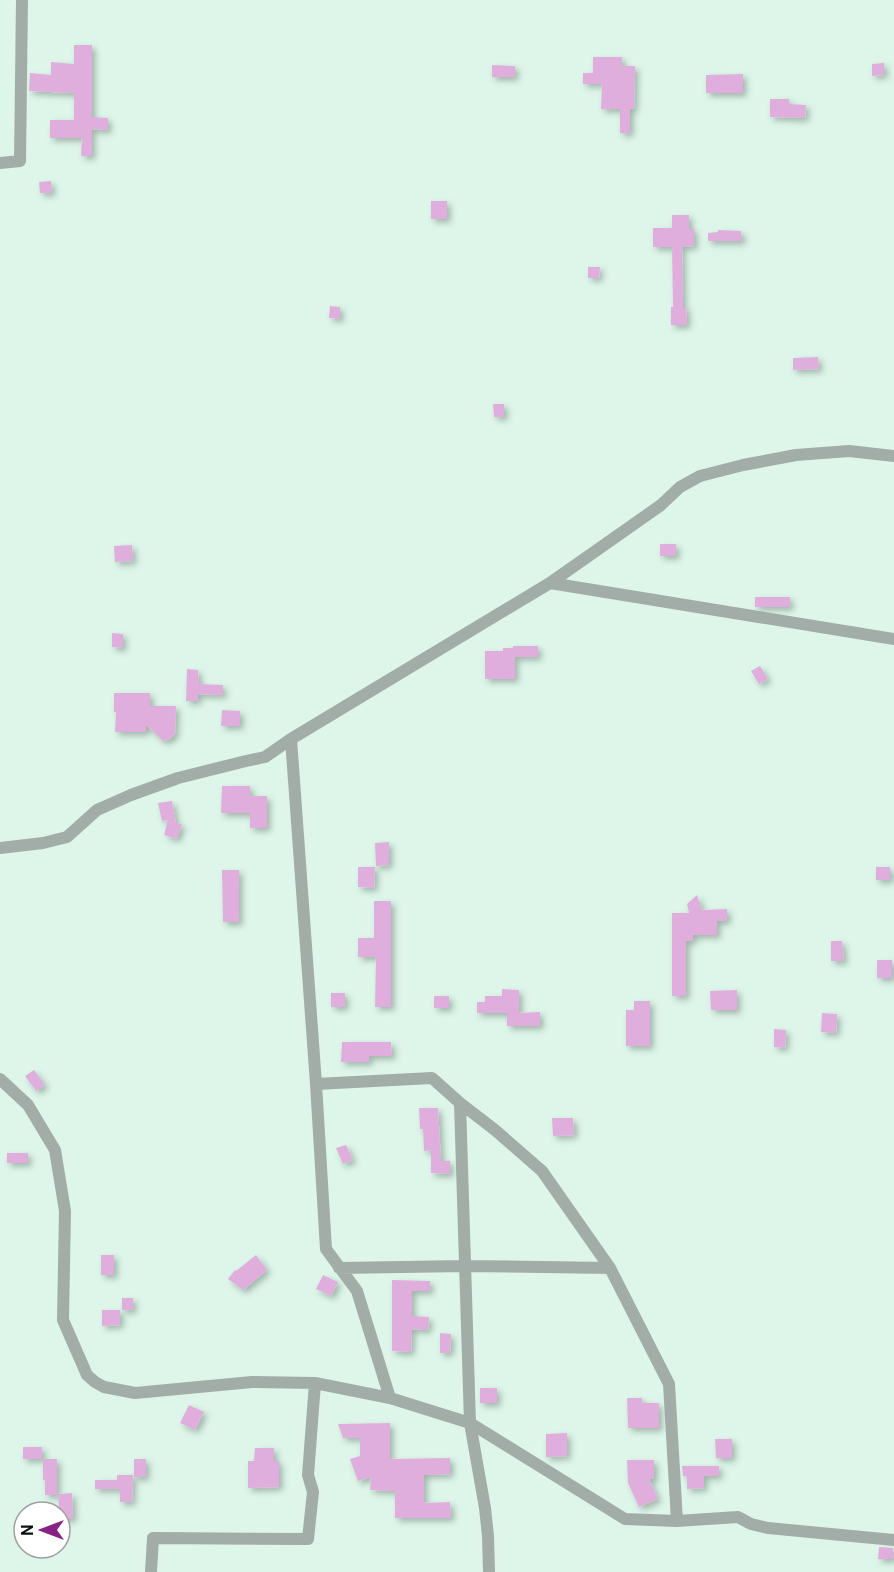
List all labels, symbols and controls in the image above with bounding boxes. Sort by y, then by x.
north arrow [12,1500,72,1560]
text: N [18,1524,37,1536]

